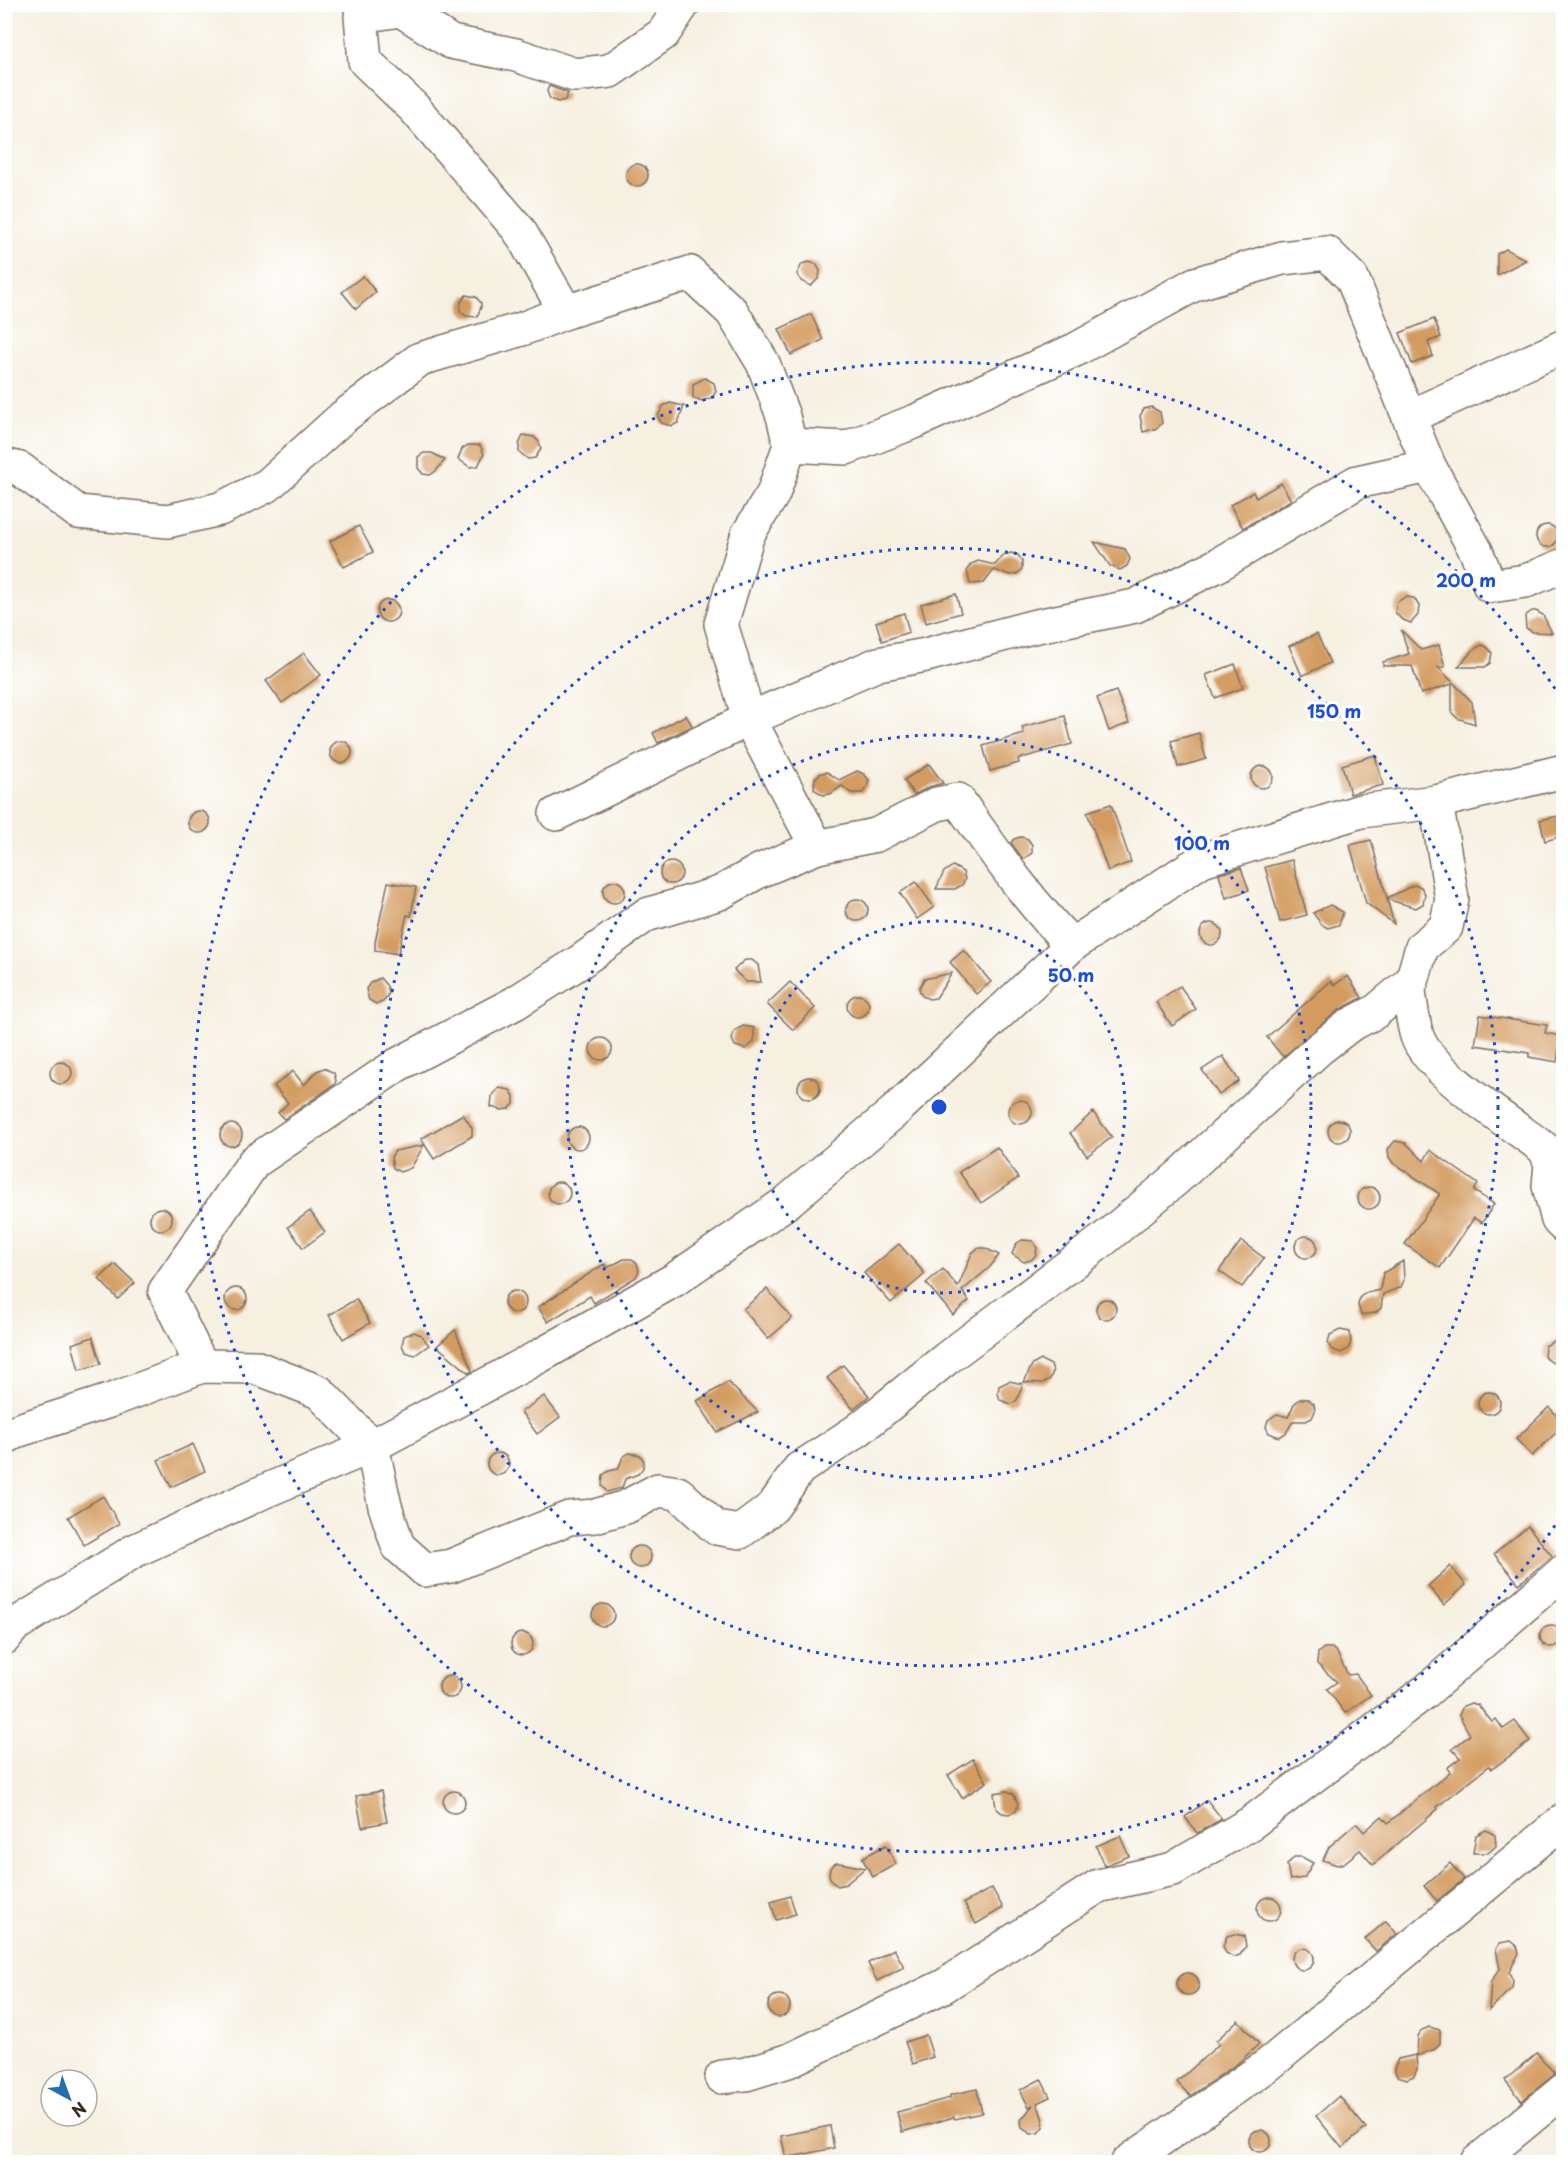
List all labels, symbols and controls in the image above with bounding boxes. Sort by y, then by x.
text: 200 m [1436,566,1496,593]
text: 150 m [1307,697,1361,724]
text: 100 m [1174,829,1230,856]
text: 50 m [1048,961,1094,988]
centre of rings [929,1097,949,1117]
north arrow [39,2068,99,2128]
text: N [67,2097,92,2123]

